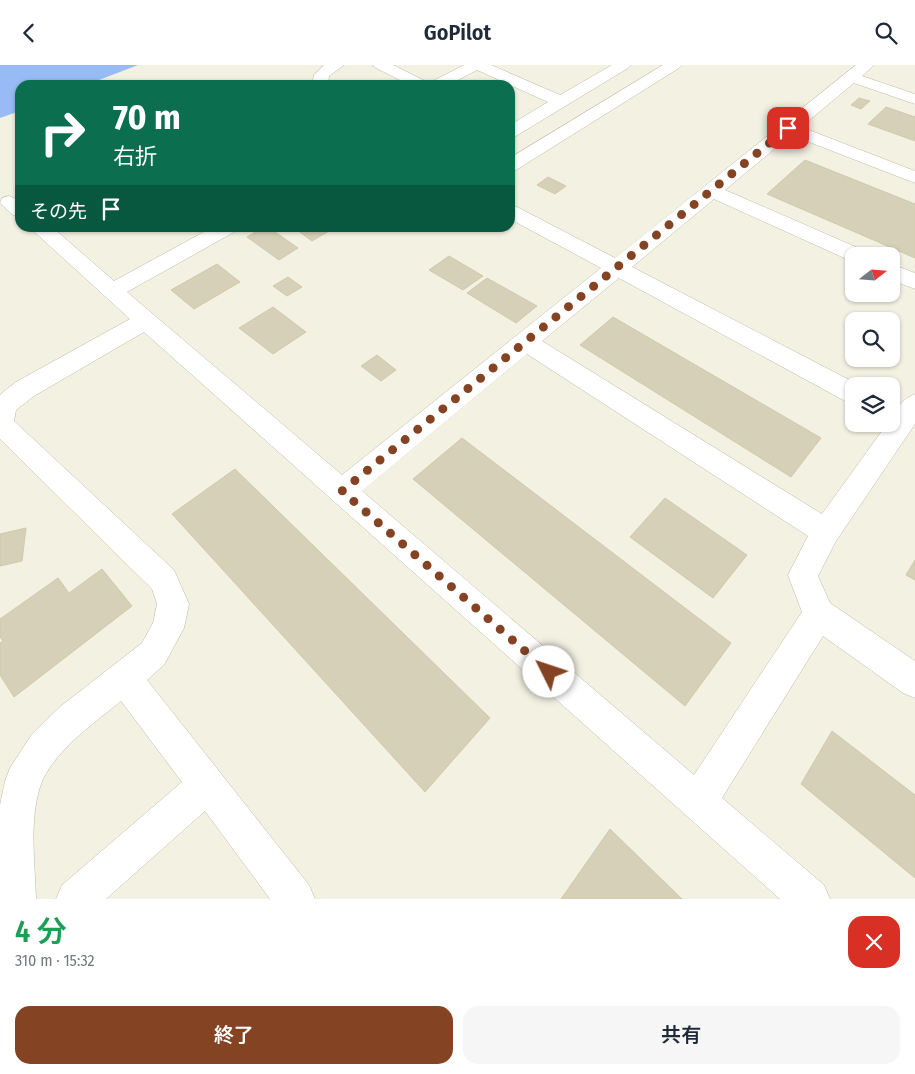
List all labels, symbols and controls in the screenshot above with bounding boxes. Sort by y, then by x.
icon: back [15,19,43,47]
text: GoPilot [424,19,491,46]
icon: search [872,19,900,47]
text: 70 m [113,96,181,138]
icon: right [30,100,95,165]
pin [767,107,809,149]
icon: arrive [774,114,802,142]
text: 右折 [113,143,157,170]
icon: arrive [97,195,125,223]
text: その先 [30,200,87,223]
north arrow [845,247,900,303]
map controls [845,247,900,432]
button: search [845,312,900,367]
button: layers [845,377,900,432]
position arrow [522,645,574,697]
text: 4 分 [15,914,67,950]
button: close [848,916,900,968]
text: 310 m · 15:32 [15,951,95,970]
button: 終了 [15,1006,453,1064]
button: 共有 [463,1006,900,1064]

